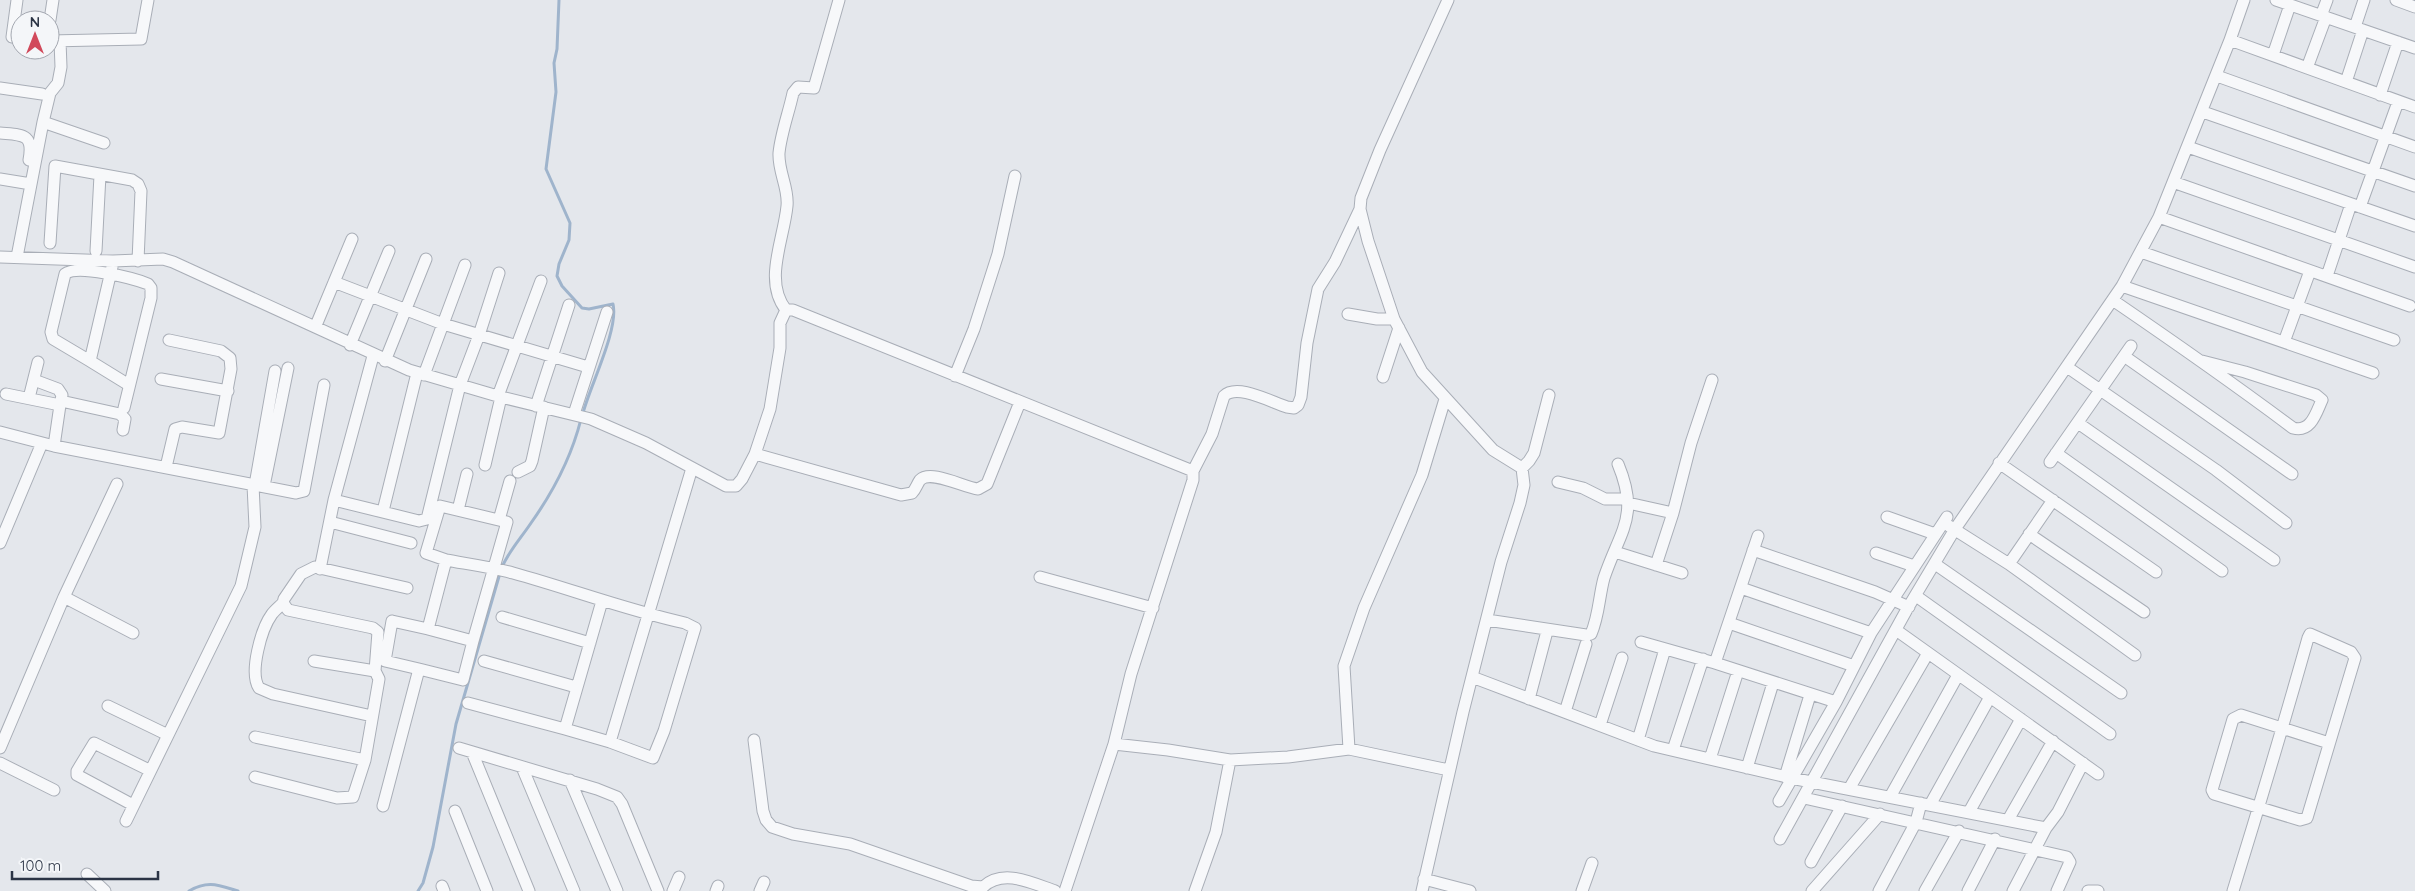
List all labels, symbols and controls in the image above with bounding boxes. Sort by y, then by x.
north arrow [10,10,60,60]
text: N [30,13,40,31]
scale bar [12,848,159,880]
text: 100 m [20,856,61,875]

